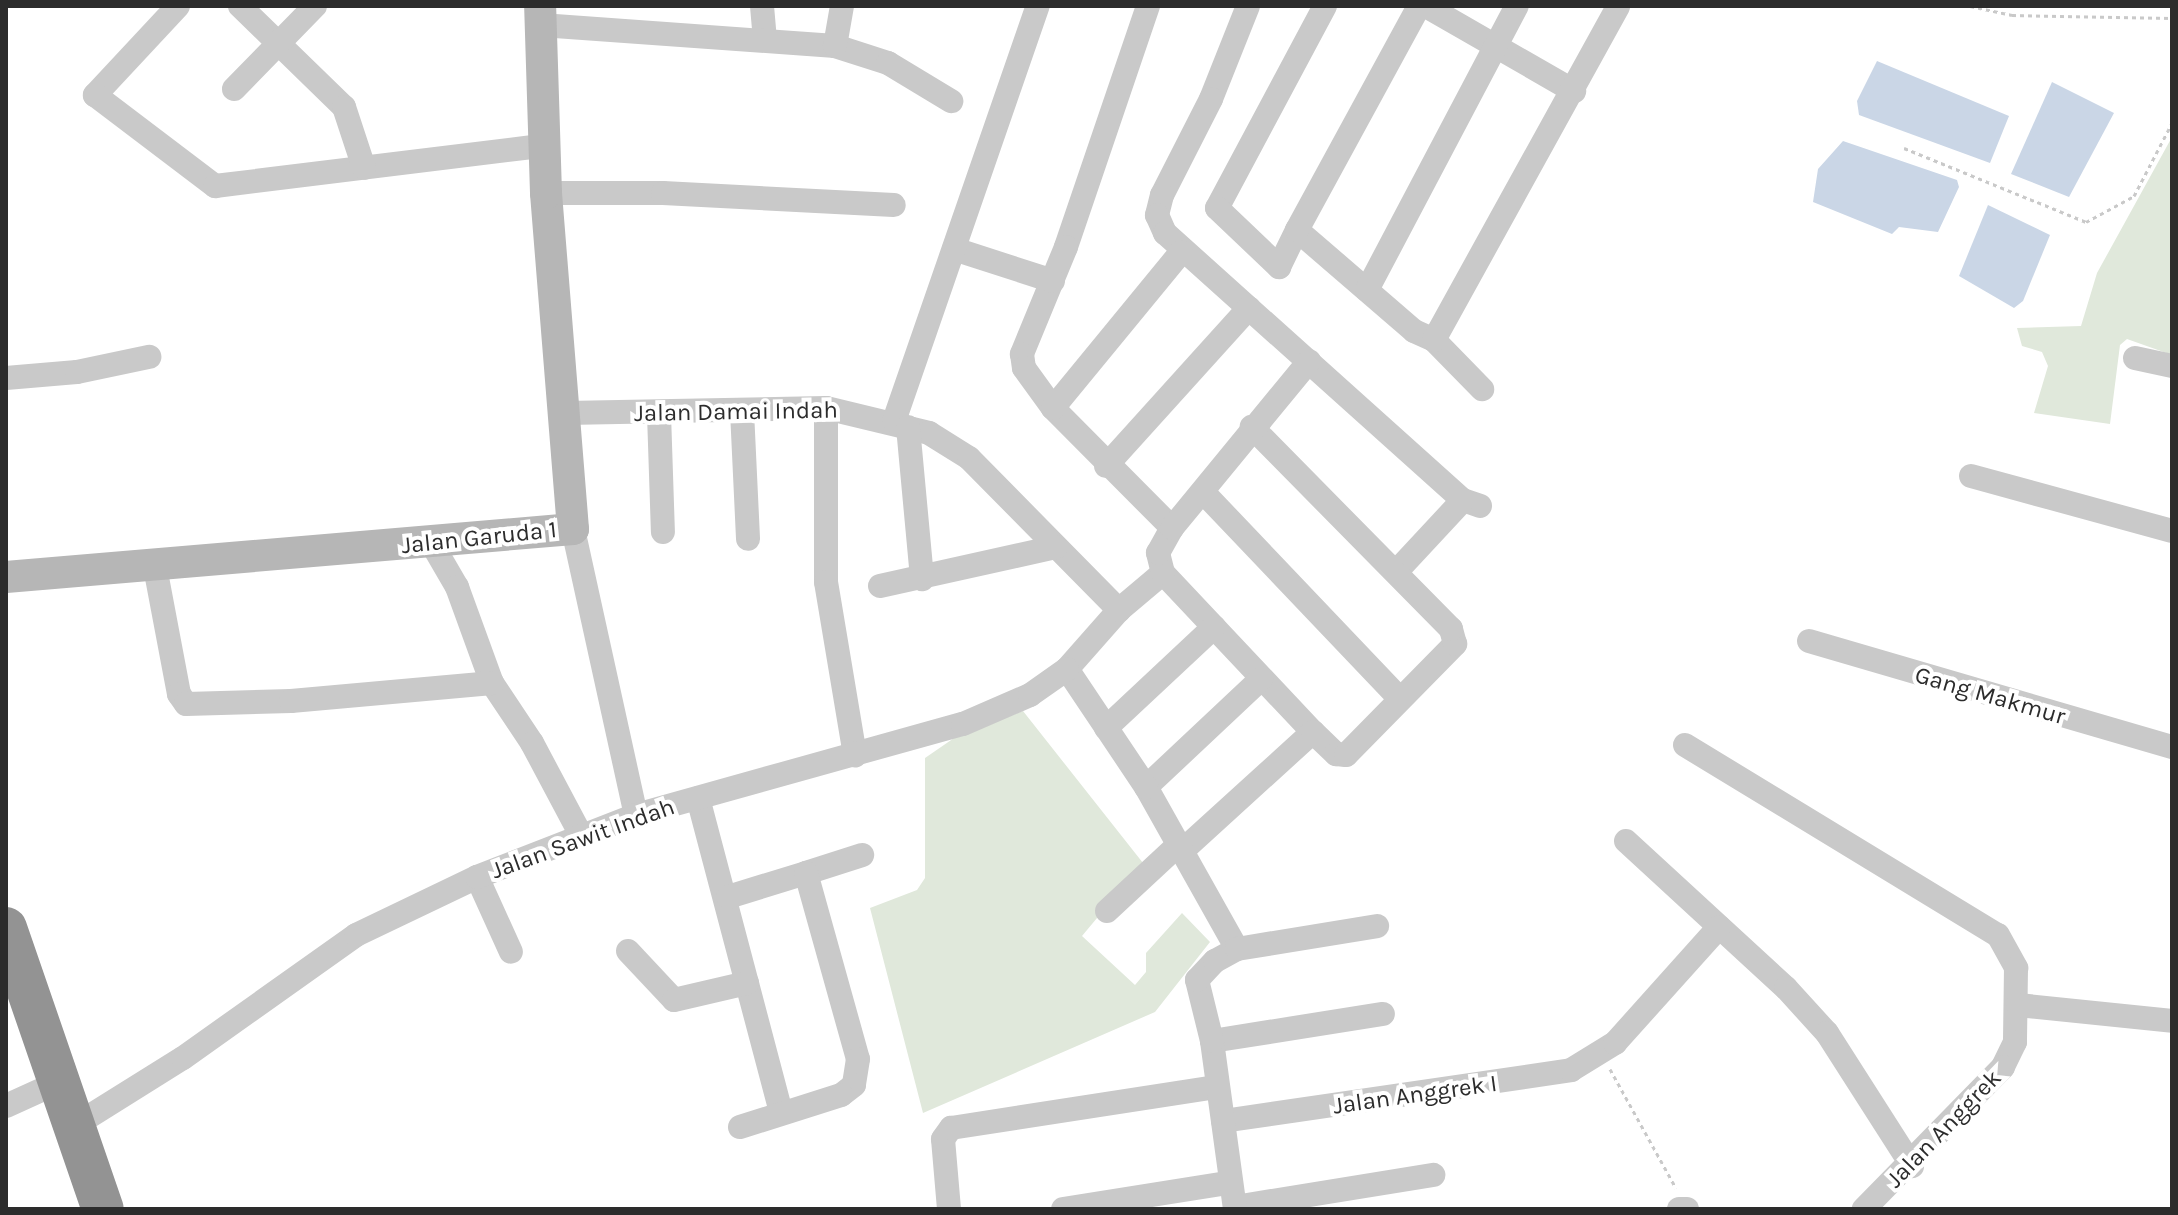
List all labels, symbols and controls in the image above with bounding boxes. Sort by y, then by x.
street label: Jalan Damai Indah [634,396,838,428]
street label: Jalan Garuda 1 [400,516,558,560]
street label: Gang Makmur [1911,661,2069,731]
street label: Jalan Sawit Indah [487,792,679,886]
street label: Jalan Anggrek [1881,1064,2007,1194]
street label: Jalan Anggrek I [1331,1069,1499,1121]

